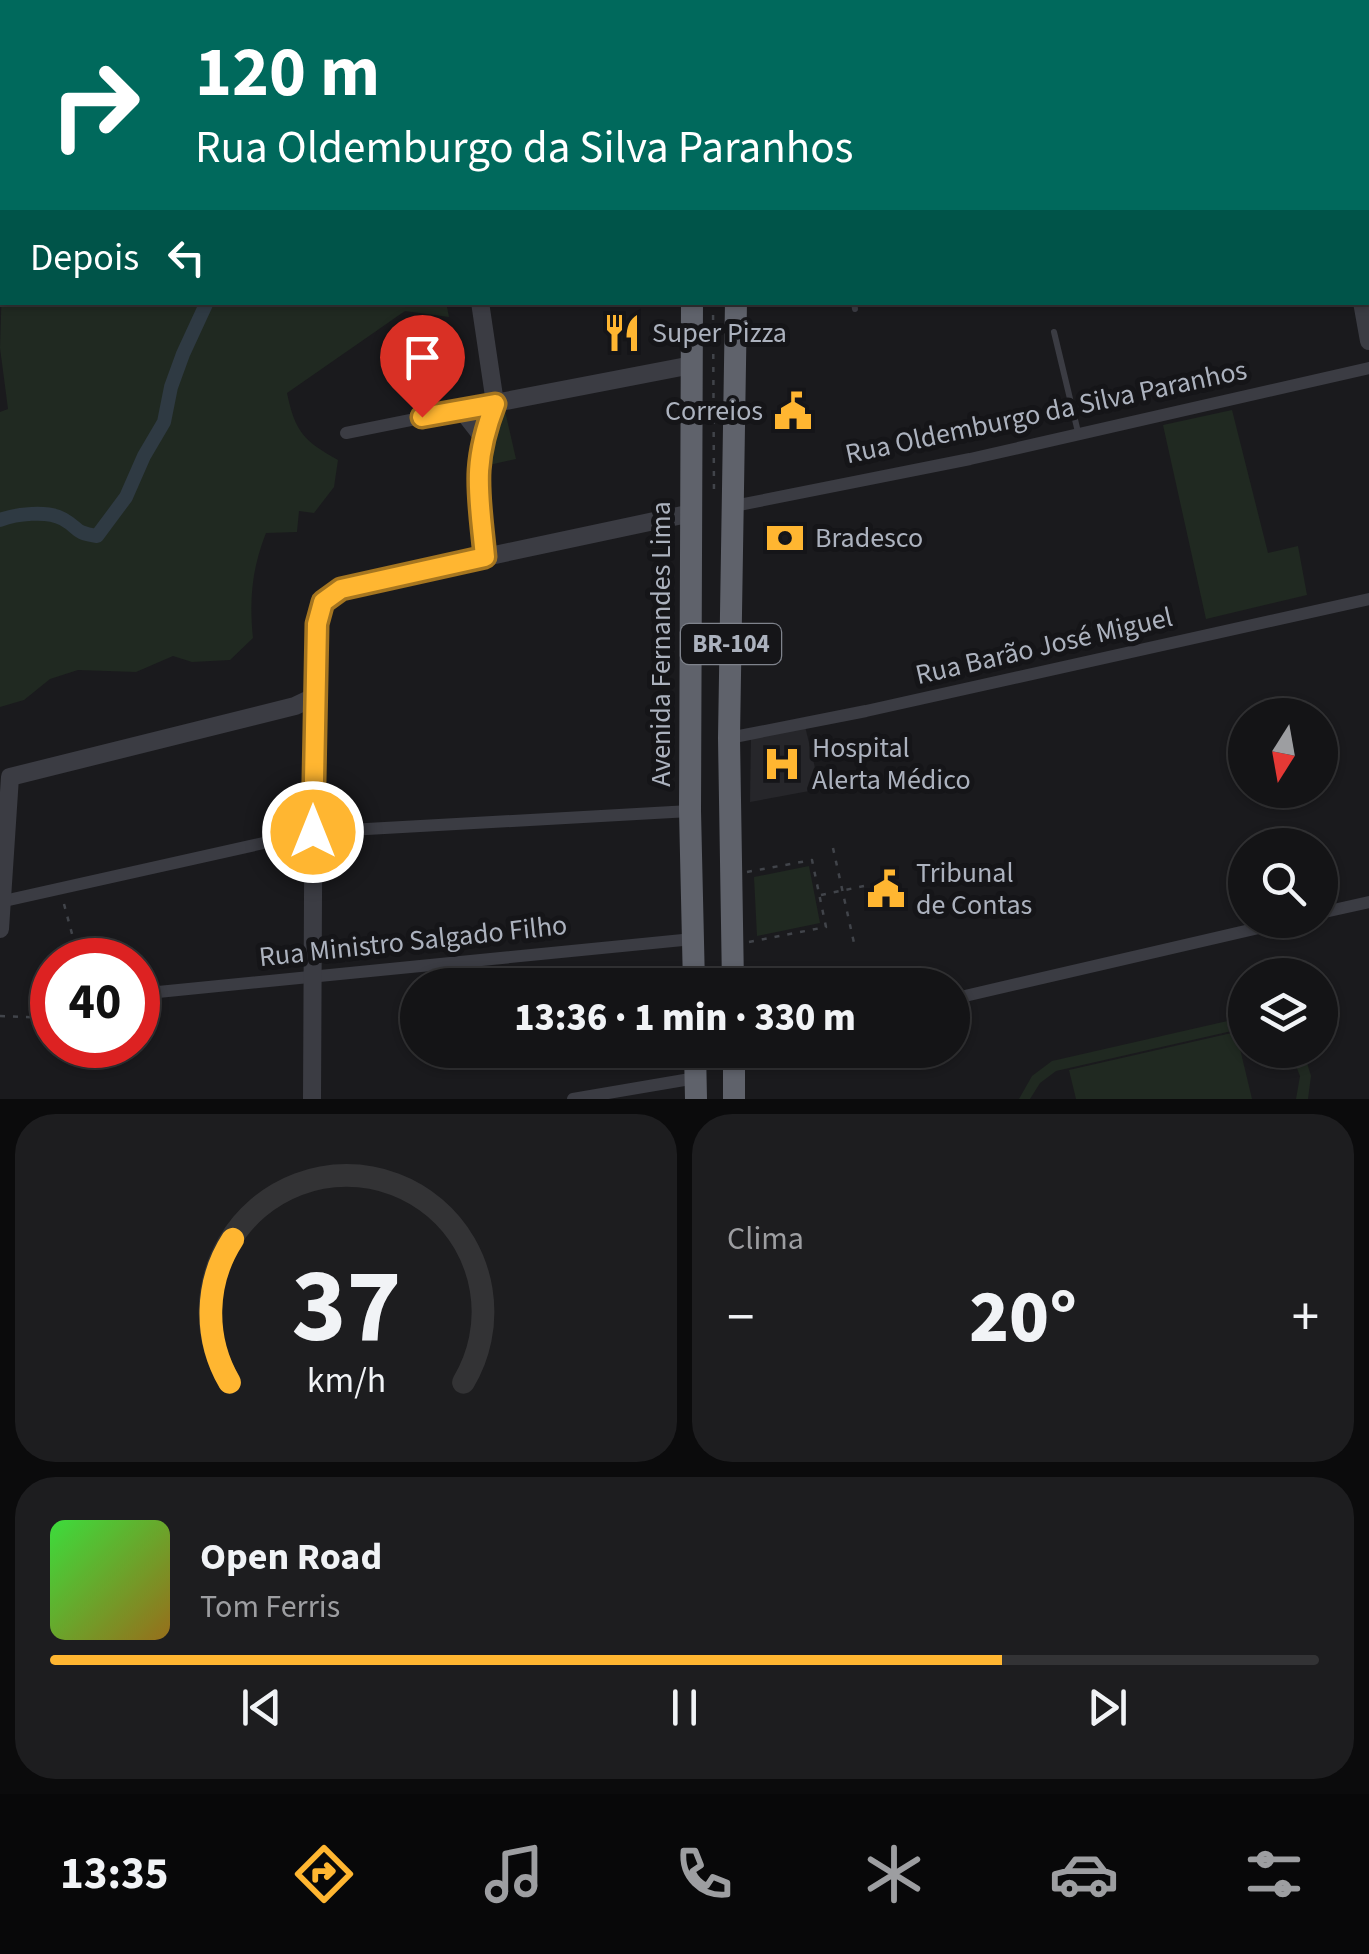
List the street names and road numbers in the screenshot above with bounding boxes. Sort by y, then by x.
street label: Rua Oldemburgo da Silva Paranhos [841,350,1251,474]
street label: Avenida Fernandes Lima [641,501,681,787]
street label: Rua Barão José Miguel [911,597,1177,695]
road number: BR-104 [681,624,781,664]
street label: Rua Ministro Salgado Filho [257,905,569,977]

